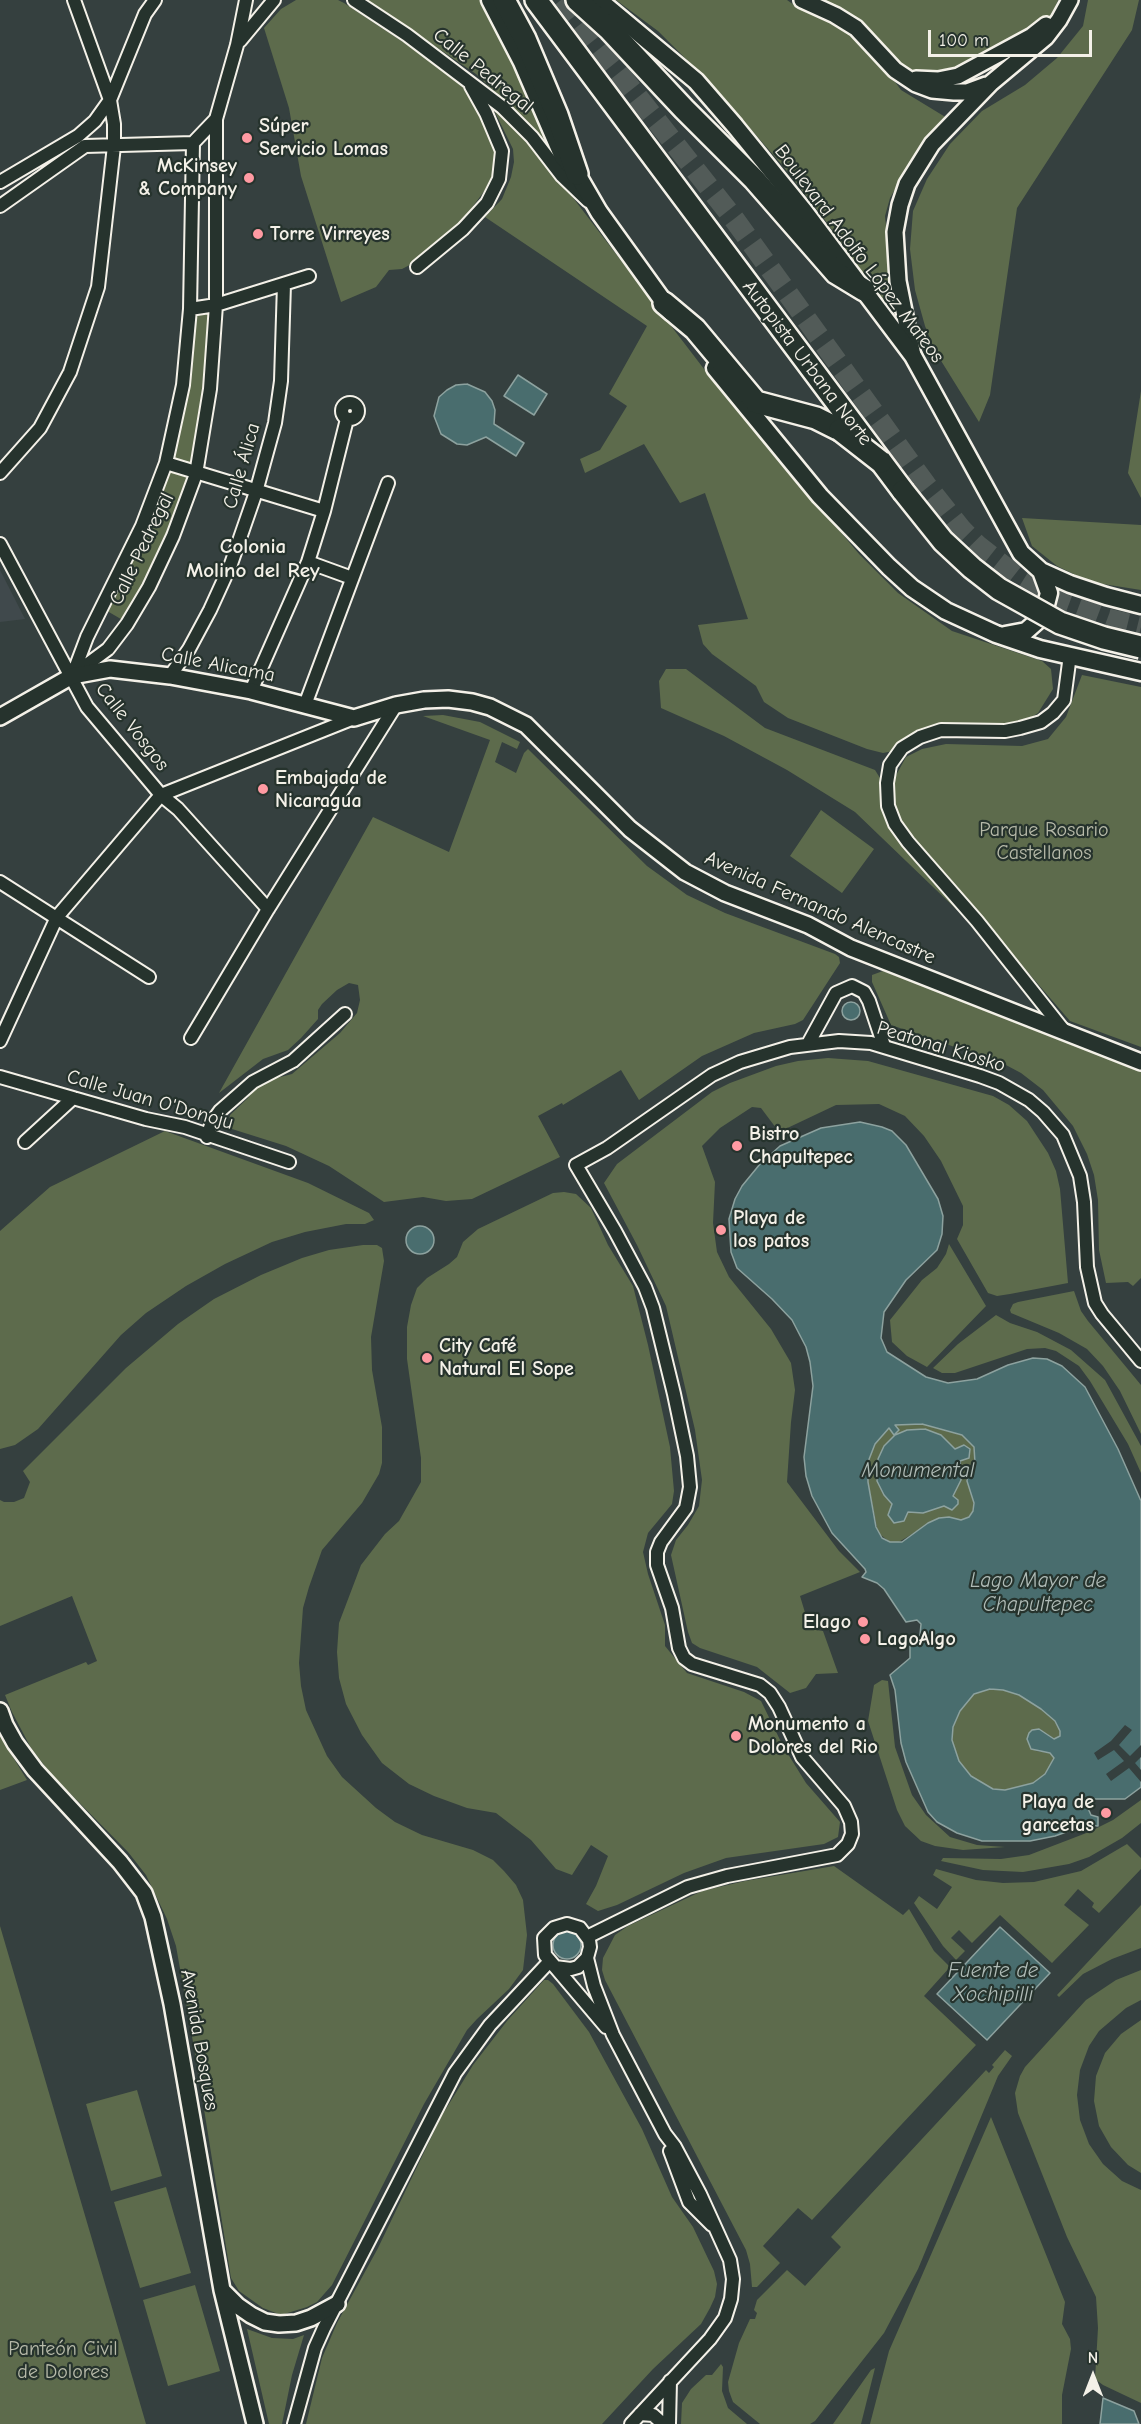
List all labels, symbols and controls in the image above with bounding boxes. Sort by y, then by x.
scale bar [931,18,1094,56]
street label: Calle Pedregal [428,23,538,119]
text: 100 m [939,30,989,51]
place label: Súper Servicio Lomas [259,114,388,161]
marker: Súper Servicio Lomas [240,131,254,145]
street label: Boulevard Adolfo López Mateos [769,140,949,368]
place label: McKinsey & Company [139,154,237,201]
marker: McKinsey & Company [242,171,256,185]
place label: Torre Virreyes [270,222,390,246]
marker: Torre Virreyes [251,227,265,241]
street label: Autopista Urbana Norte [737,276,877,450]
street label: Calle Álica [218,420,266,512]
street label: Calle Pedregal [104,489,180,609]
district label: Colonia Molino del Rey [186,534,320,584]
street label: Calle Alicama [159,642,277,688]
street label: Calle Vosgos [90,678,174,776]
place label: Embajada de Nicaragua [275,766,387,813]
marker: Embajada de Nicaragua [256,782,270,796]
park label: Parque Rosario Castellanos [979,818,1109,865]
street label: Avenida Fernando Alencastre [701,846,939,970]
street label: Peatonal Kiosko [874,1016,1008,1078]
street label: Calle Juan O'Donoju [64,1065,236,1135]
place label: Bistro Chapultepec [749,1122,853,1169]
marker: Bistro Chapultepec [730,1139,744,1153]
place label: Playa de los patos [733,1206,809,1253]
marker: Playa de los patos [714,1223,728,1237]
place label: City Café Natural El Sope [439,1334,574,1381]
marker: City Café Natural El Sope [420,1351,434,1365]
water label: Monumental [862,1458,974,1484]
water label: Lago Mayor de Chapultepec [970,1568,1106,1618]
place label: Elago [803,1610,851,1634]
marker: Elago [856,1615,870,1629]
place label: LagoAlgo [877,1627,956,1651]
marker: LagoAlgo [858,1632,872,1646]
place label: Monumento a Dolores del Rio [748,1712,878,1759]
marker: Monumento a Dolores del Rio [729,1729,743,1743]
place label: Playa de garcetas [1021,1790,1094,1837]
marker: Playa de garcetas [1099,1806,1113,1820]
water label: Fuente de Xochipilli [948,1958,1038,2008]
street label: Avenida Bosques [175,1968,223,2112]
park label: Panteón Civil de Dolores [8,2337,118,2384]
north arrow [1063,2346,1123,2406]
text: N [1088,2349,1098,2367]

